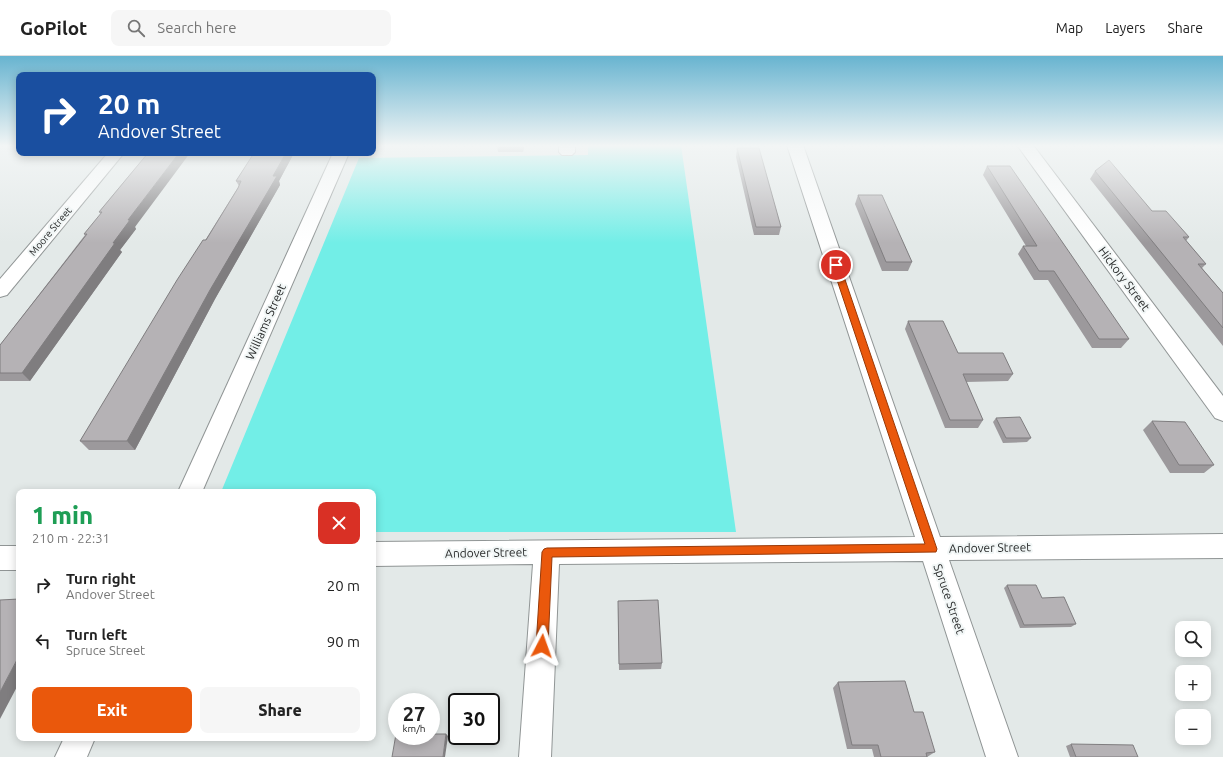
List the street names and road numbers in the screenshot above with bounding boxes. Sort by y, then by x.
street label: Moore Street [27,205,74,258]
street label: Hickory Street [1096,244,1153,313]
street label: Williams Street [243,282,288,362]
street label: Andover Street [949,540,1031,555]
street label: Andover Street [445,545,527,560]
street label: Spruce Street [931,562,968,636]

